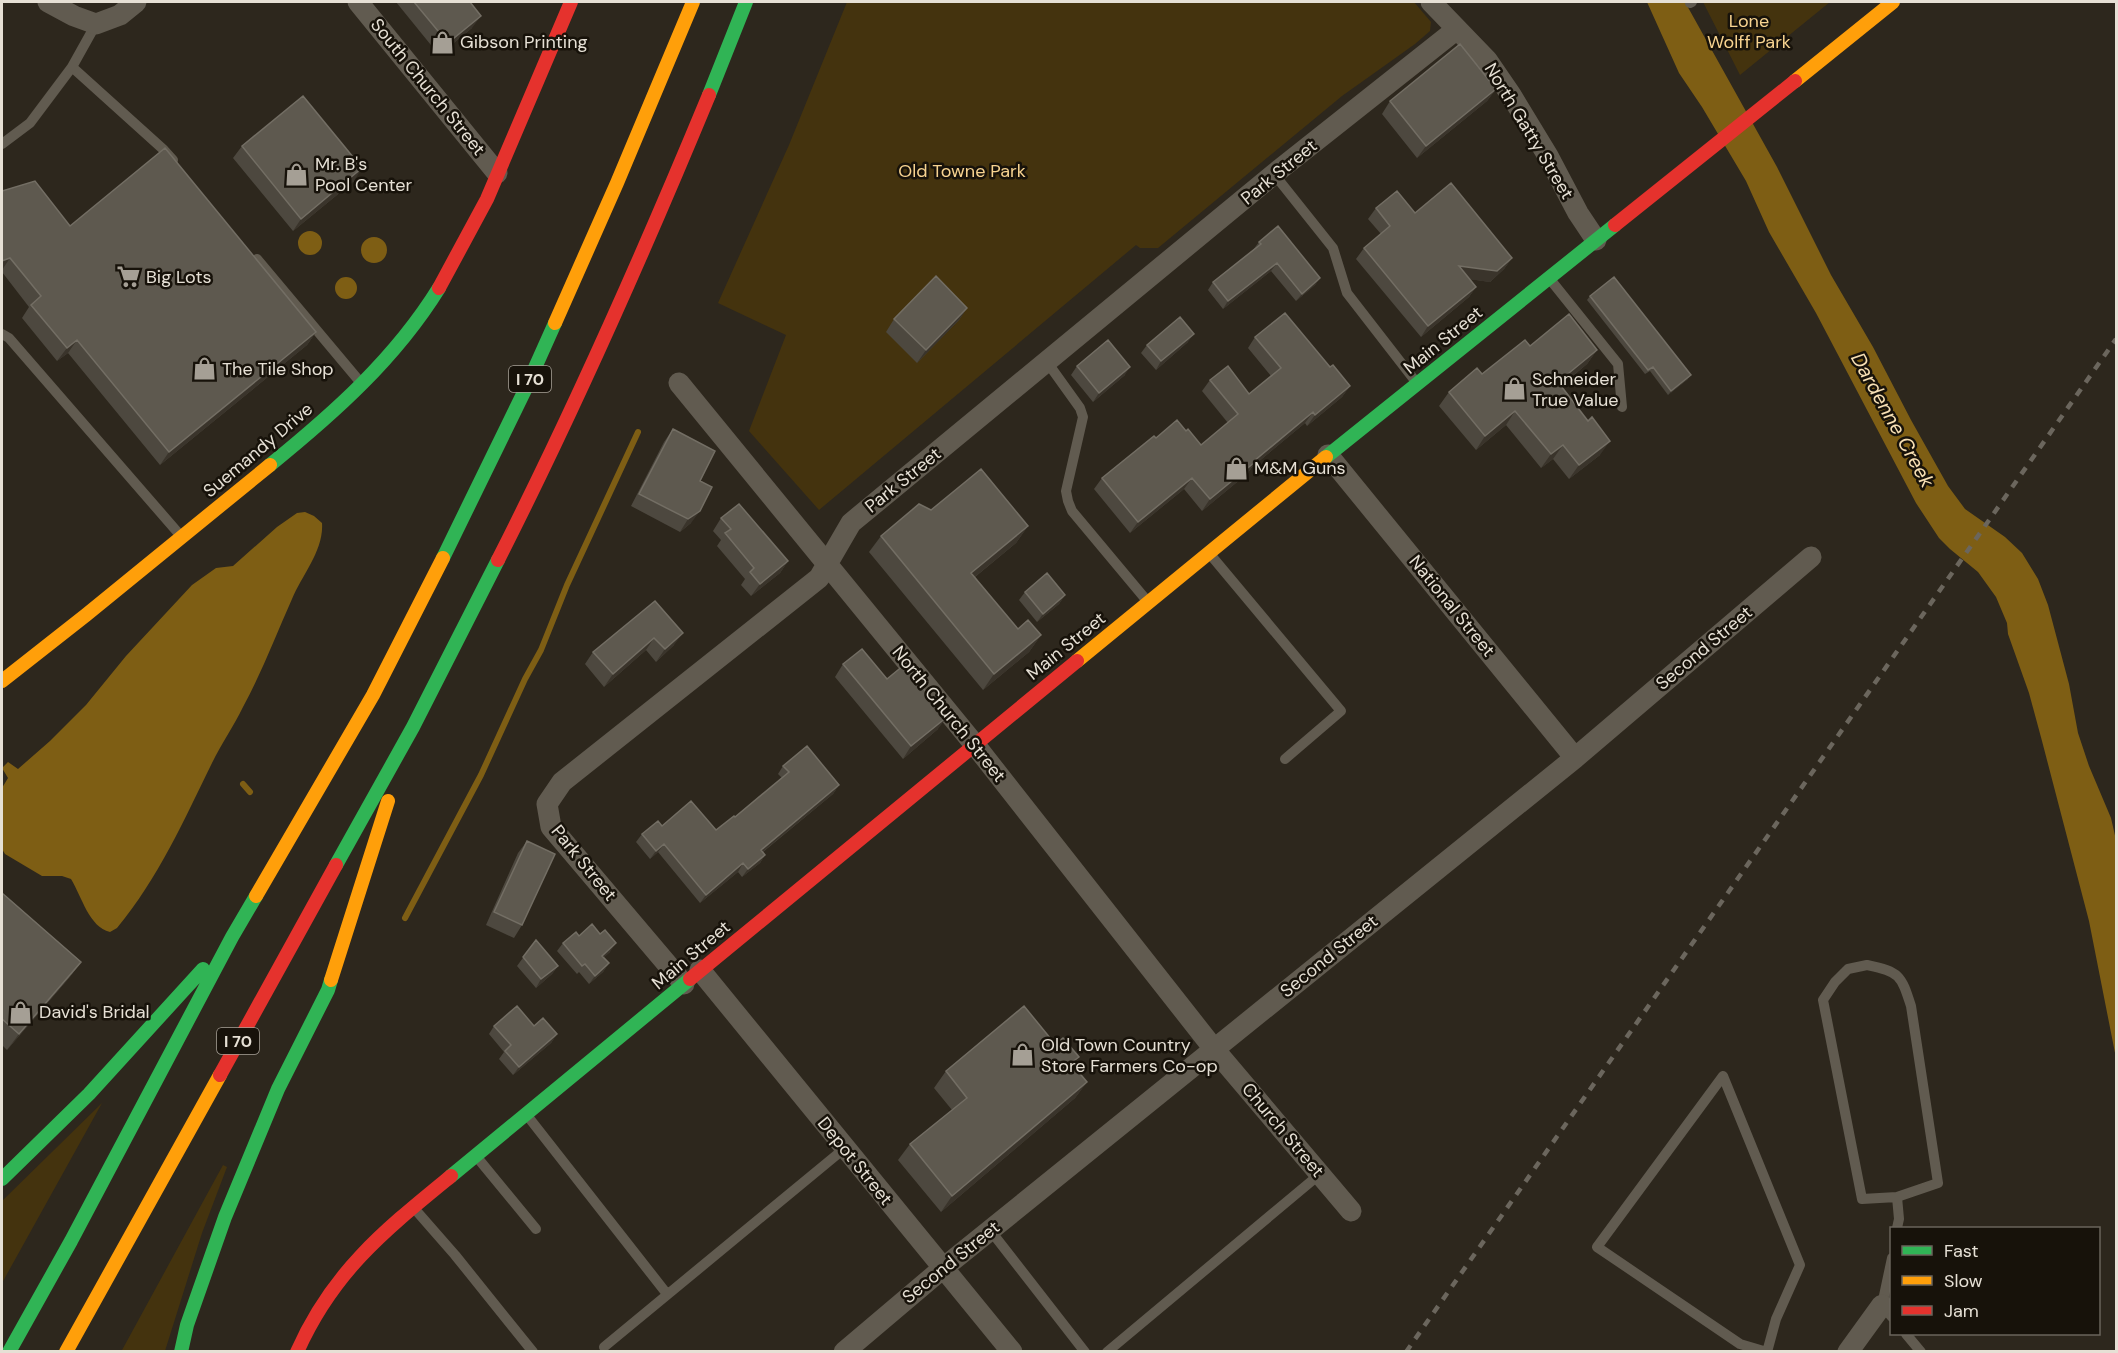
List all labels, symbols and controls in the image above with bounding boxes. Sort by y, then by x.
park label: Lone Wolff Park [1707,9,1791,54]
street label: South Church Street [365,13,491,161]
shop icon: Gibson Printing [429,29,455,55]
place label: Gibson Printing [460,30,588,54]
street label: North Gatty Street [1479,58,1579,204]
street label: Park Street [1236,134,1322,210]
place label: Mr. B's Pool Center [315,152,413,197]
park label: Old Towne Park [898,159,1026,183]
shop icon: Mr. B's Pool Center [284,161,310,187]
supermarket icon: Big Lots [115,264,141,290]
place label: Big Lots [146,265,212,289]
street label: Main Street [1398,301,1488,379]
water label: Dardenne Creek [1845,348,1941,493]
shop icon: The Tile Shop [191,356,217,382]
place label: The Tile Shop [222,357,334,381]
road number: I 70 [509,366,551,392]
place label: Schneider True Value [1532,367,1618,412]
shop icon: Schneider True Value [1501,376,1527,402]
street label: Suemandy Drive [198,397,318,503]
street label: Park Street [860,442,946,518]
shop icon: M&M Guns [1223,455,1249,481]
place label: M&M Guns [1254,456,1346,480]
street label: National Street [1404,550,1500,662]
street label: Second Street [1651,601,1757,695]
street label: Main Street [1021,607,1111,685]
street label: North Church Street [887,641,1011,787]
street label: Park Street [546,820,622,906]
street label: Second Street [1275,909,1383,1003]
street label: Main Street [647,915,735,995]
shop icon: David's Bridal [8,999,34,1025]
place label: David's Bridal [39,1000,150,1024]
road number: I 70 [217,1028,259,1054]
place label: Old Town Country Store Farmers Co-op [1041,1033,1218,1078]
shop icon: Old Town Country Store Farmers Co-op [1010,1042,1036,1068]
street label: Church Street [1236,1078,1330,1182]
street label: Depot Street [812,1112,898,1210]
street label: Second Street [897,1215,1005,1309]
legend [1890,1227,2100,1335]
text: Fast [1944,1239,1979,1263]
text: Slow [1944,1269,1983,1293]
text: Jam [1944,1299,1979,1323]

